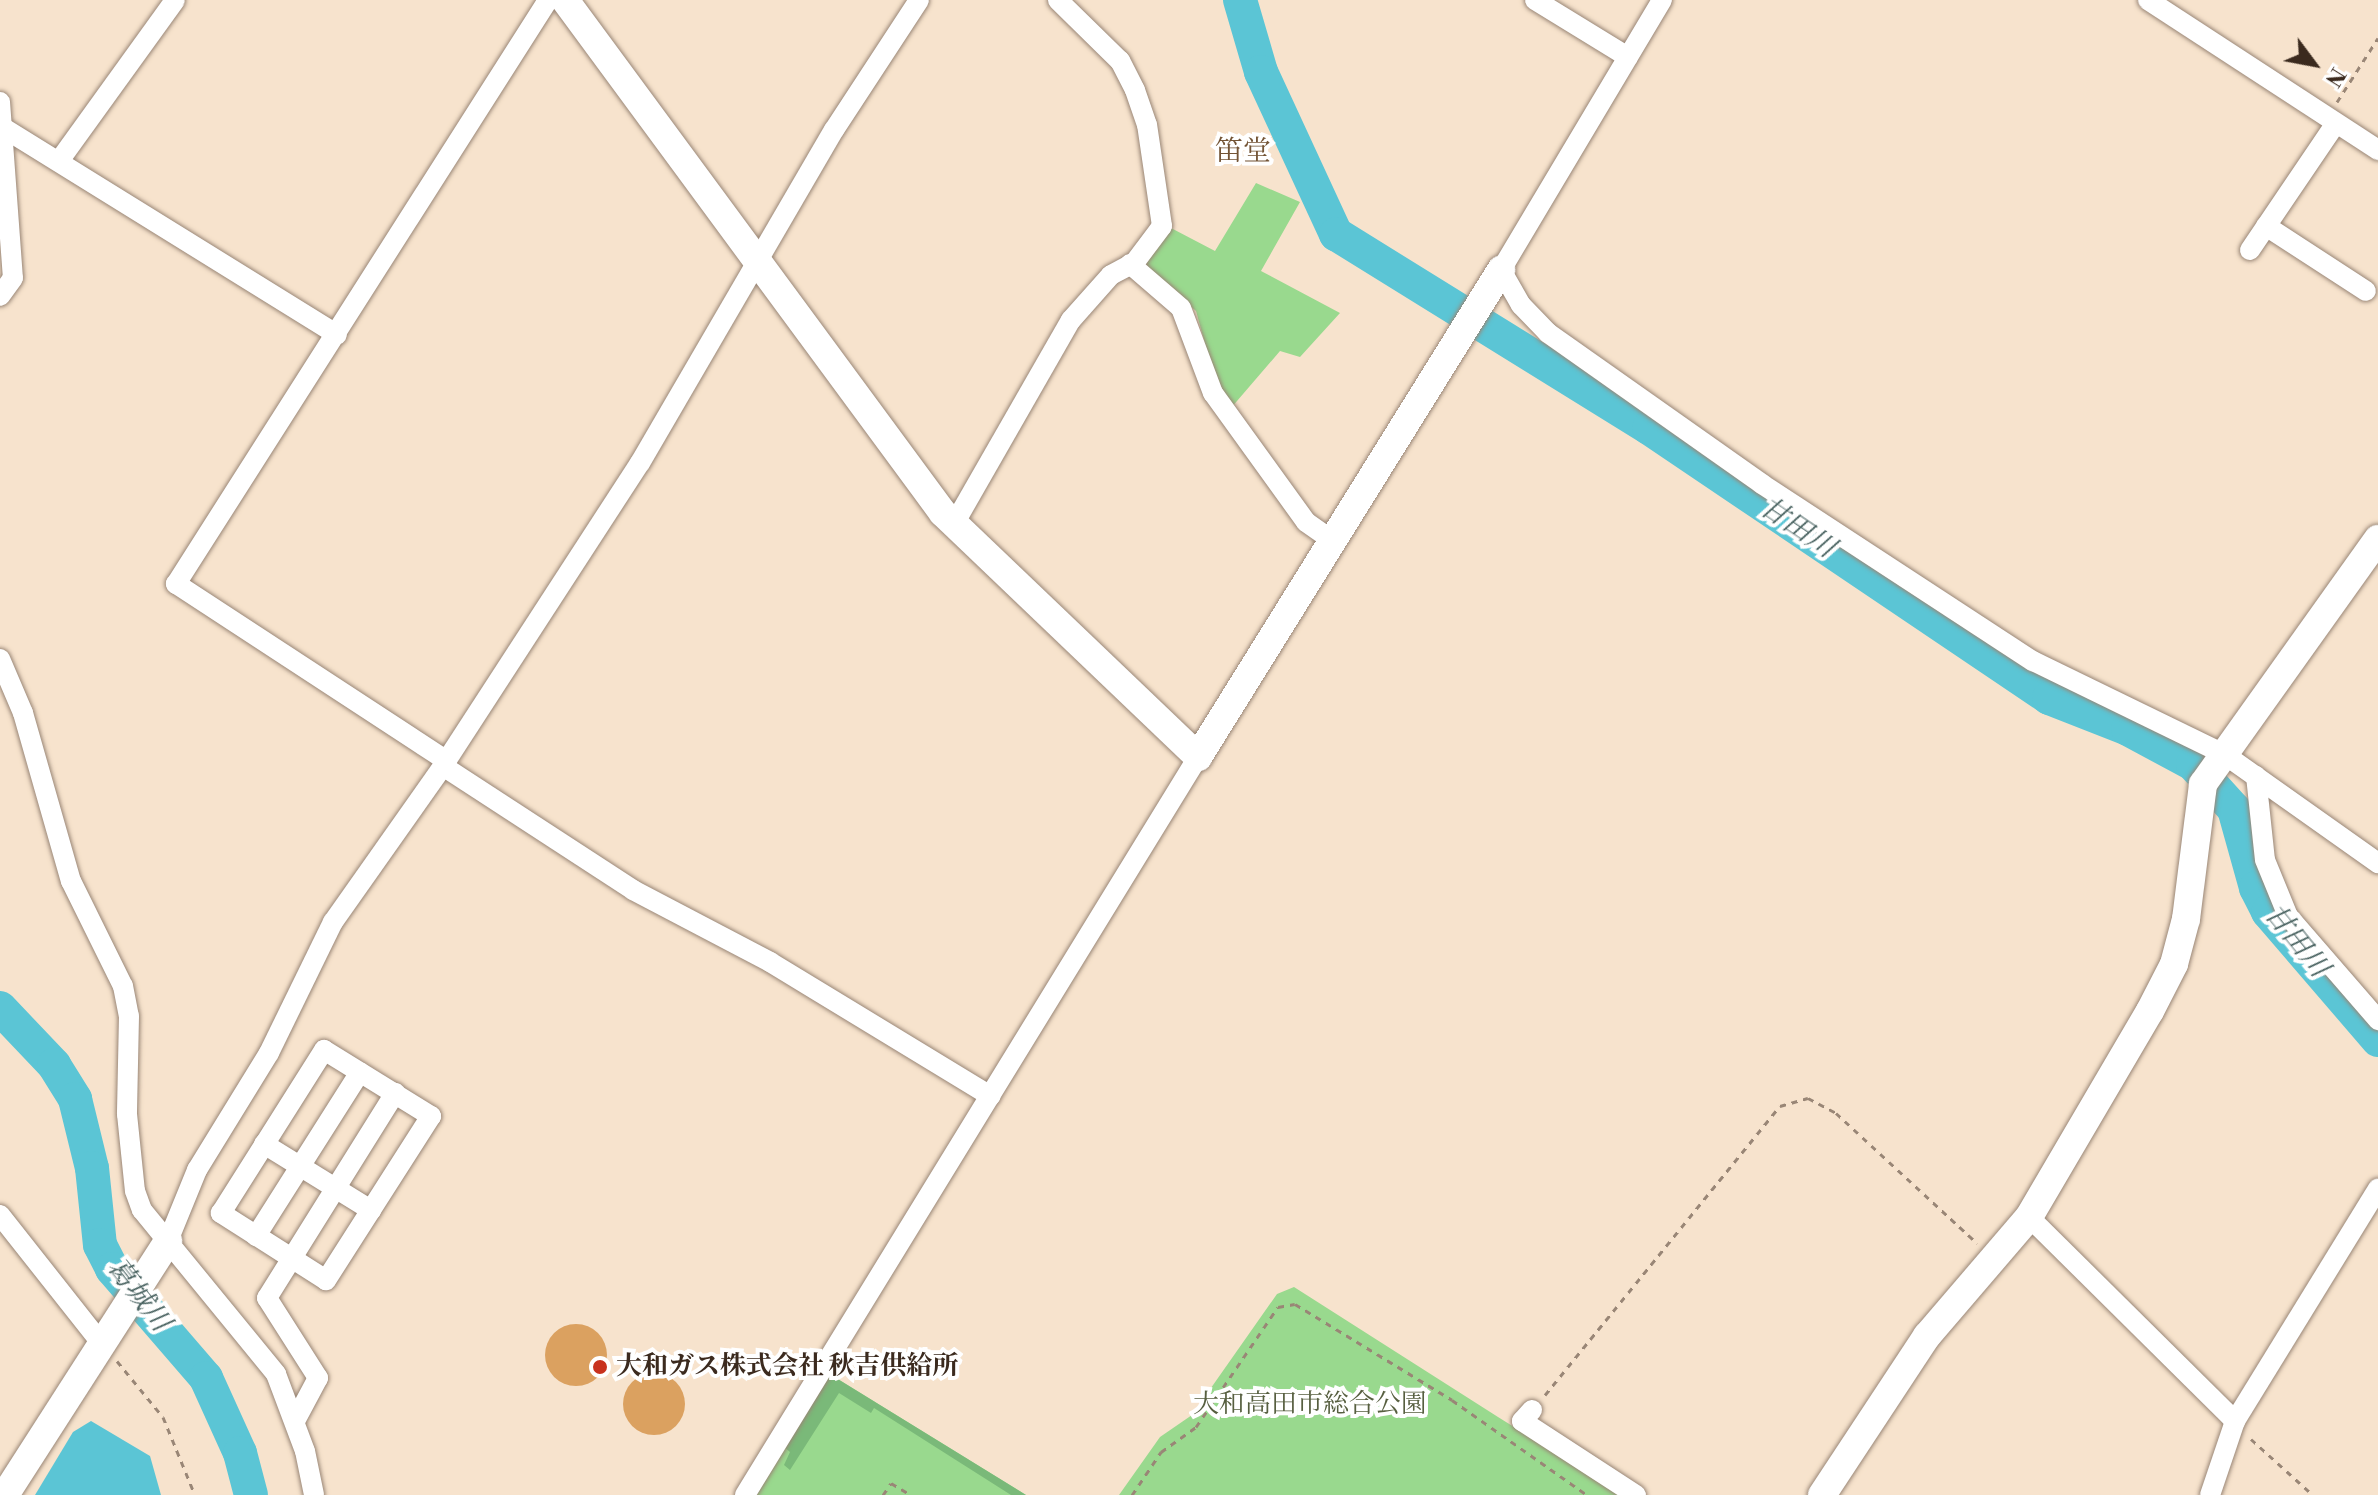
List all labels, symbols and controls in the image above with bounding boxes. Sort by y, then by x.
north arrow [2274,24,2354,104]
text: N [2319,62,2351,92]
district label: 笛堂 [1215,135,1271,169]
water label: 甘田川 [1753,491,1841,565]
water label: 甘田川 [2257,898,2335,984]
water label: 葛城川 [99,1252,177,1338]
place label: 大和ガス株式会社 秋吉供給所 [616,1351,958,1383]
marker: 大和ガス株式会社 秋吉供給所 [591,1358,609,1376]
park label: 大和高田市総合公園 [1193,1389,1427,1421]

